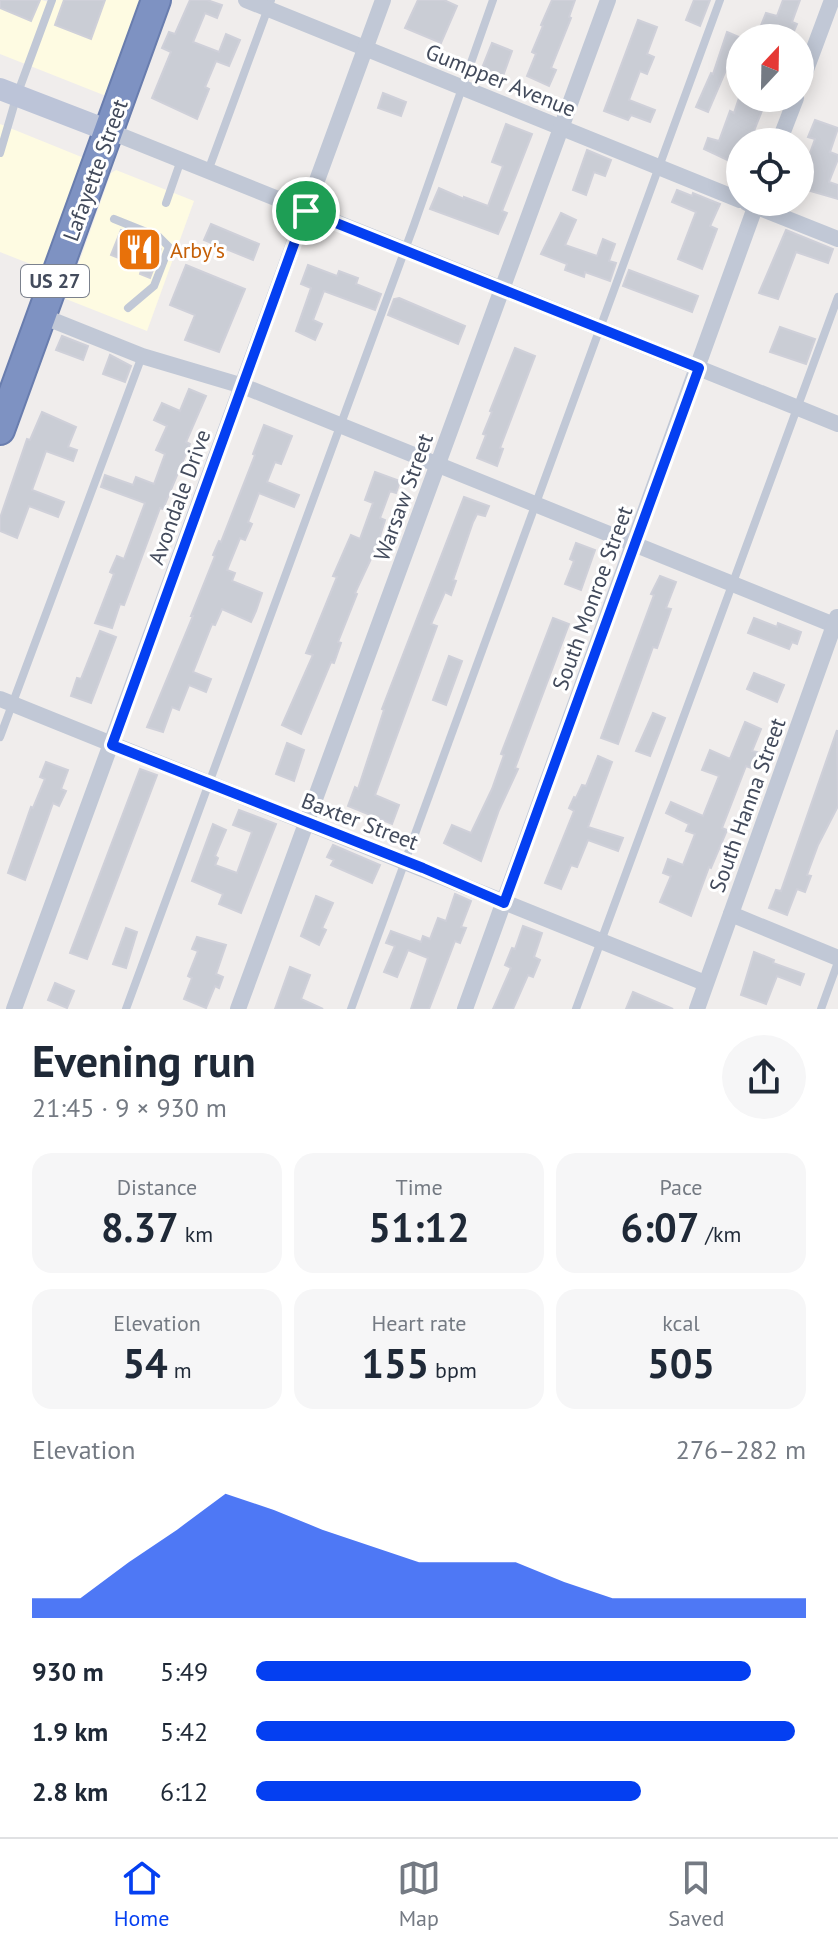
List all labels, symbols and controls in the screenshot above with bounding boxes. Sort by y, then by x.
north arrow [726,24,814,112]
map controls [726,24,814,216]
street label: Gumpper Avenue [422,37,580,123]
street label: Lafayette Street [56,95,134,245]
button: locate [726,128,814,216]
pin [272,177,340,245]
icon: arrive [284,189,328,233]
restaurant icon: Arby's [115,226,163,274]
place label: Arby's [170,236,225,264]
road number: US 27 [21,265,89,297]
street label: Avondale Drive [142,426,216,568]
street label: Warsaw Street [367,429,439,565]
street label: South Monroe Street [546,501,639,694]
street label: South Hanna Street [702,714,792,896]
street label: Baxter Street [298,786,423,856]
text: Evening run [32,1032,256,1089]
button: share [722,1035,806,1119]
text: 21:45 · 9 × 930 m [32,1091,227,1124]
text: Distance [117,1173,197,1201]
text: Time [395,1173,443,1201]
text: Pace [659,1173,703,1201]
text: 8.37 [101,1201,179,1253]
text: 51:12 [368,1201,470,1253]
text: 6:07 [621,1201,699,1253]
text: km [179,1220,213,1248]
text: /km [699,1220,741,1248]
text: Elevation [113,1309,201,1337]
text: Heart rate [371,1309,467,1337]
text: kcal [662,1309,700,1337]
text: 54 [122,1337,168,1389]
text: 155 [361,1337,429,1389]
text: 505 [647,1337,715,1389]
text: m [168,1356,192,1384]
text: bpm [429,1356,477,1384]
text: Elevation [32,1433,136,1466]
text: 276–282 m [676,1433,806,1466]
text: 930 m [32,1655,104,1688]
text: 5:49 [160,1655,208,1688]
text: 1.9 km [32,1715,108,1748]
text: 5:42 [160,1715,208,1748]
text: 2.8 km [32,1775,108,1808]
text: 6:12 [160,1775,208,1808]
tab: Home [114,1856,169,1932]
tab: Map [397,1856,441,1932]
tab: Saved [668,1856,724,1932]

